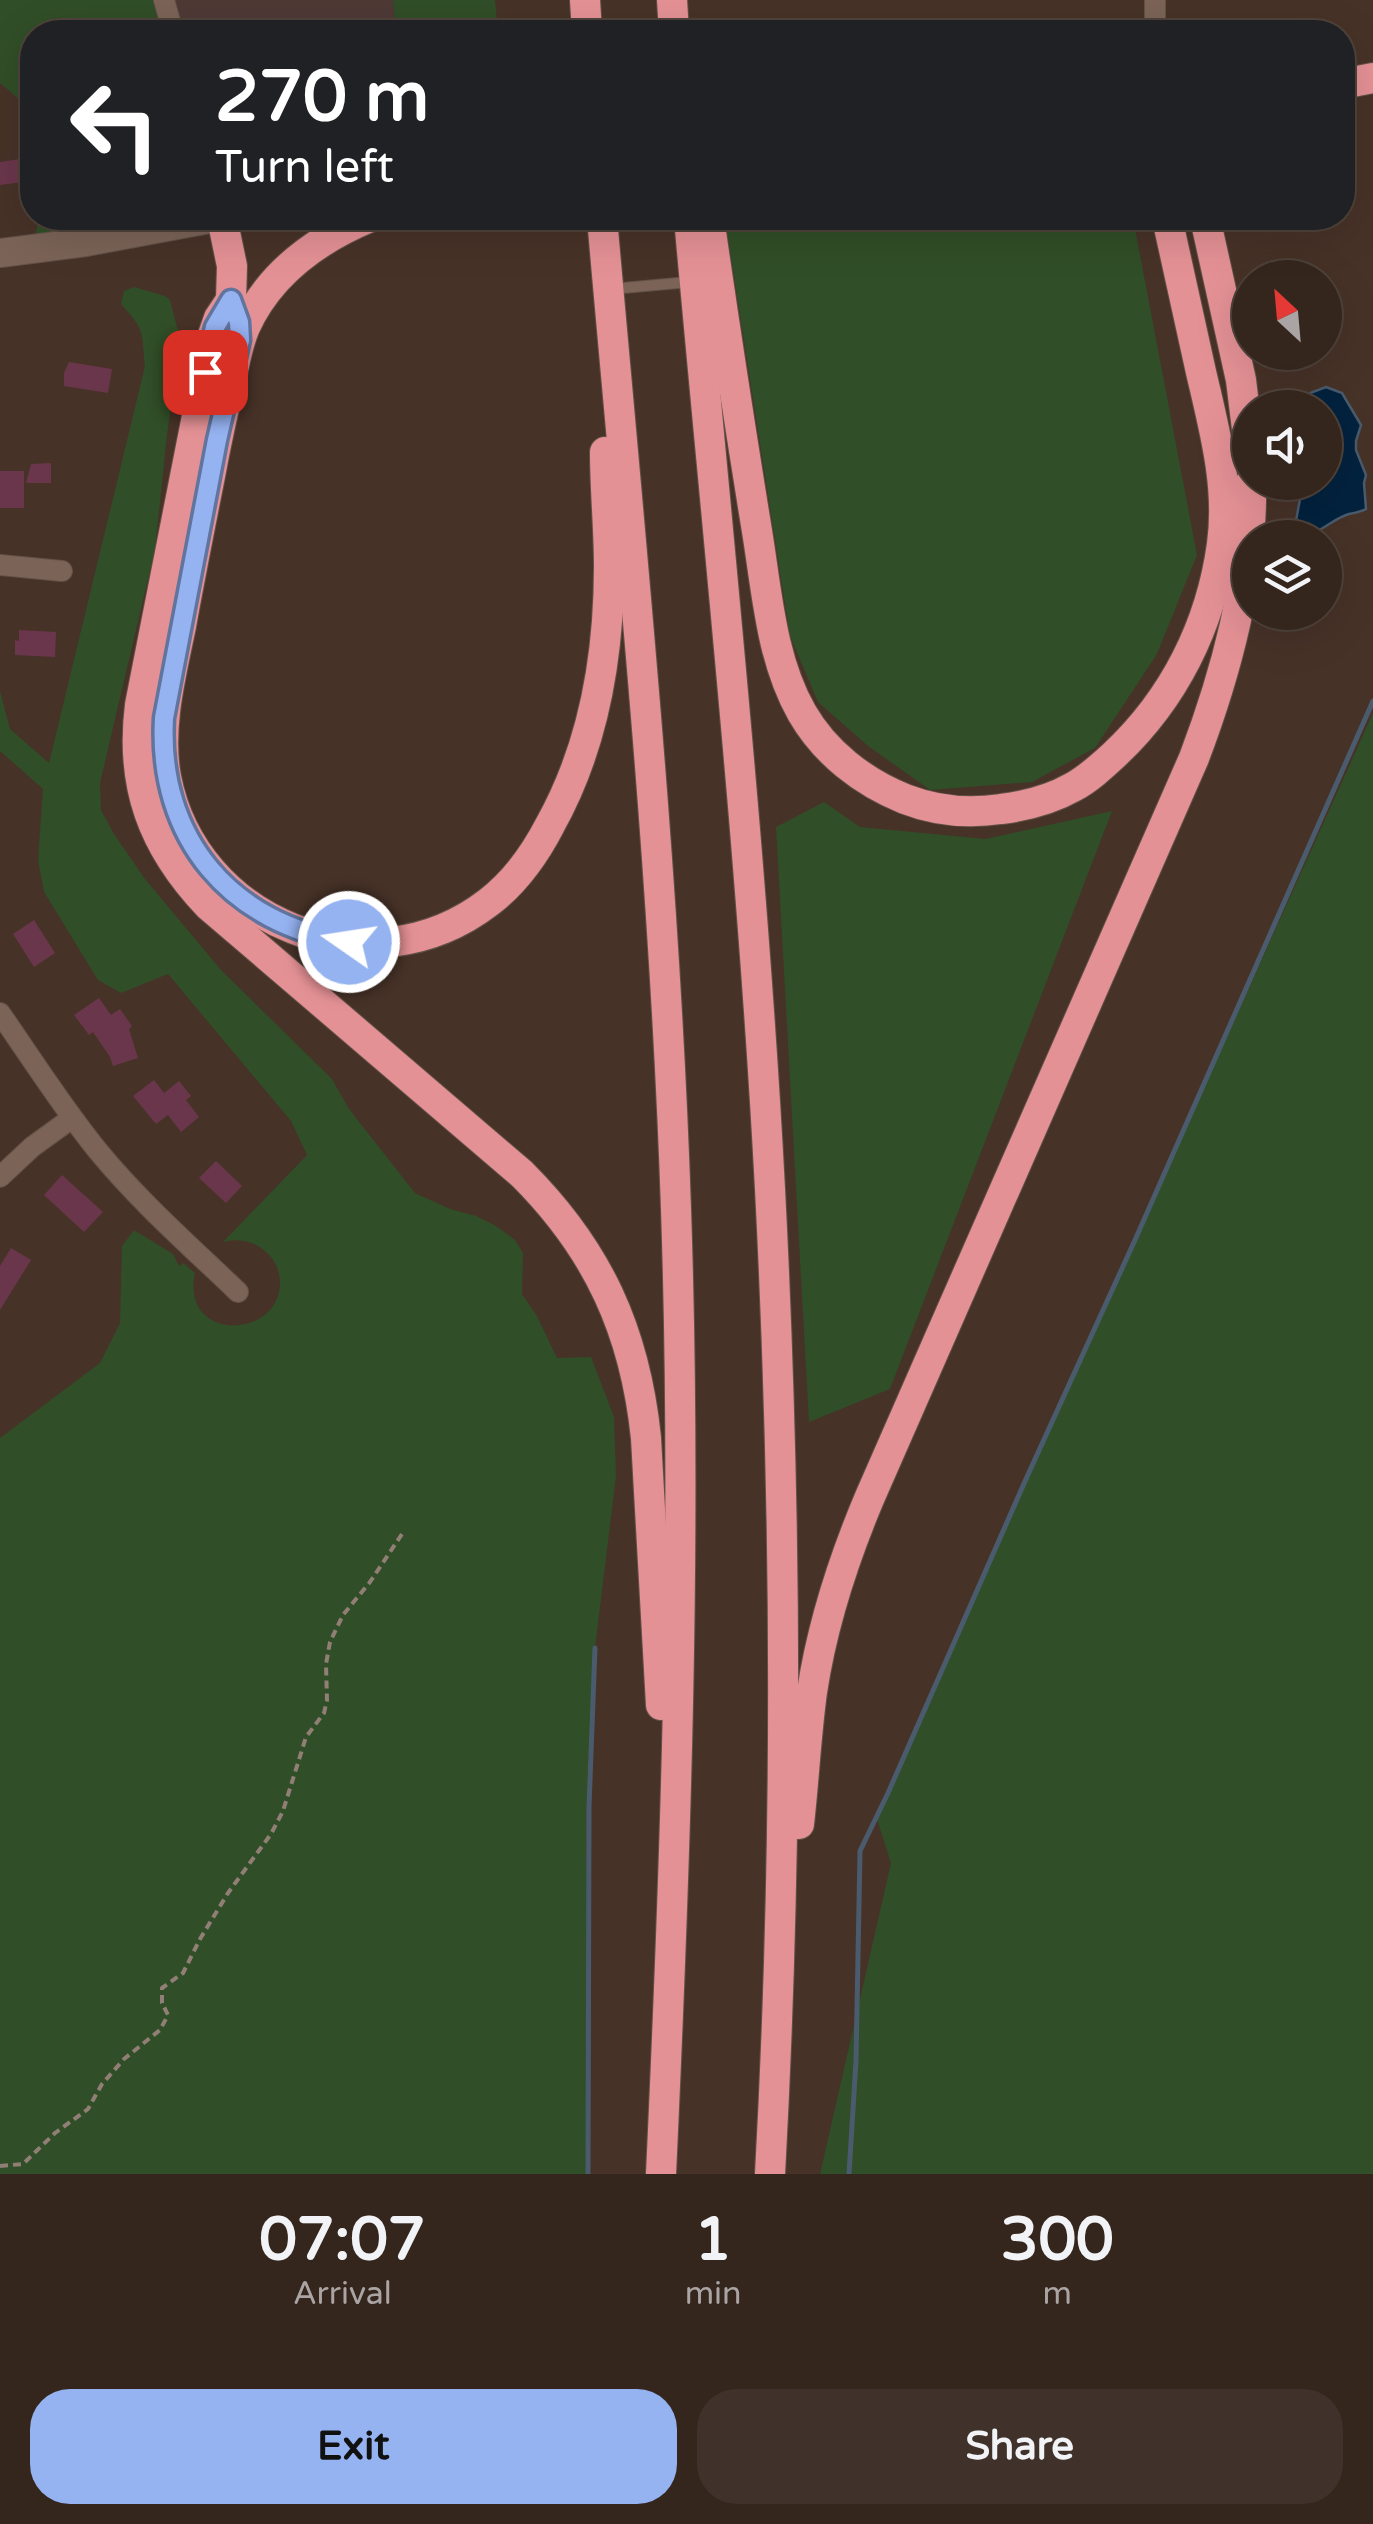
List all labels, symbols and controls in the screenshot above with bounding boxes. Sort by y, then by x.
text: 270 m [215,56,429,140]
icon: left [50,60,180,190]
text: Turn left [215,141,394,195]
north arrow [1232,260,1342,370]
map controls [1232,260,1342,630]
pin [163,330,248,415]
icon: arrive [178,345,233,400]
button: sound [1232,390,1342,500]
button: layers [1232,520,1342,630]
position arrow [297,890,401,994]
text: 07:07 [259,2204,426,2276]
text: 1 [694,2204,732,2276]
text: 300 [1001,2204,1114,2276]
text: Arrival [293,2275,392,2313]
text: min [685,2275,742,2313]
text: m [1043,2275,1072,2313]
button: Exit [30,2389,677,2504]
button: Share [697,2389,1343,2504]

